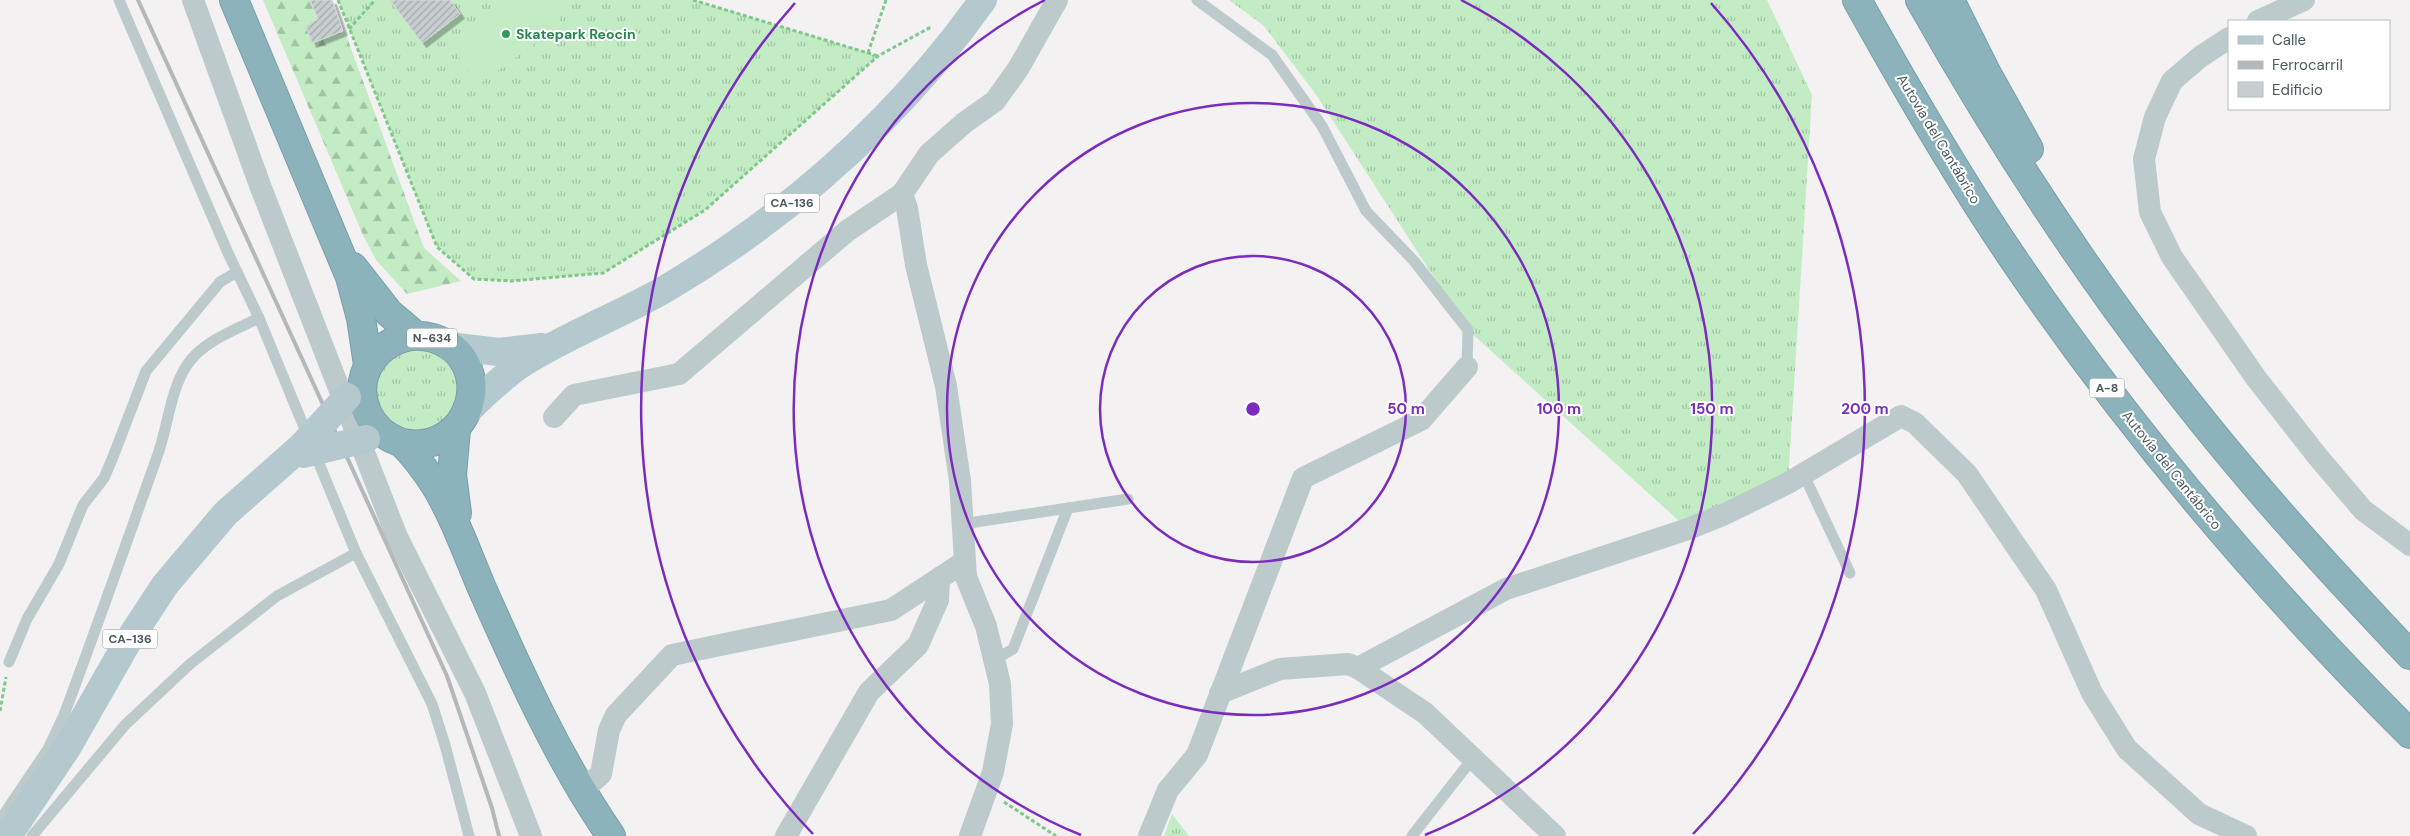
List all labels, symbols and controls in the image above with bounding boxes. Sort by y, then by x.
legend [2228,20,2390,110]
place label: Skatepark Reocin [516,25,636,43]
marker: Skatepark Reocin [500,28,512,40]
text: Calle [2272,30,2306,50]
text: Ferrocarril [2272,55,2343,75]
street label: Autovía del Cantábrico [1893,71,1985,207]
text: Edificio [2272,80,2323,100]
road number: CA-136 [764,194,820,212]
road number: N-634 [407,328,457,348]
road number: A-8 [2090,378,2124,398]
text: 50 m [1387,399,1425,419]
text: 100 m [1537,399,1581,419]
text: 150 m [1691,399,1734,419]
text: 200 m [1841,399,1889,419]
centre of rings [1244,400,1262,418]
street label: Autovía del Cantábrico [2118,407,2226,533]
road number: CA-136 [102,630,158,648]

